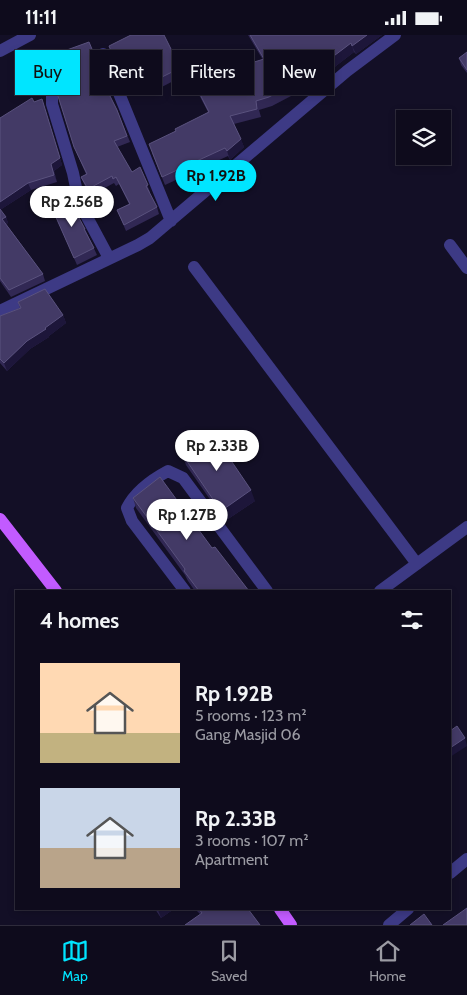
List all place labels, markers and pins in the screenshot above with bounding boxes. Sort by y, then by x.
pin: Rp 1.92B [164,159,268,202]
pin: Rp 2.56B [20,185,124,228]
pin: Rp 2.33B [165,429,269,472]
pin: Rp 1.27B [135,499,239,541]

